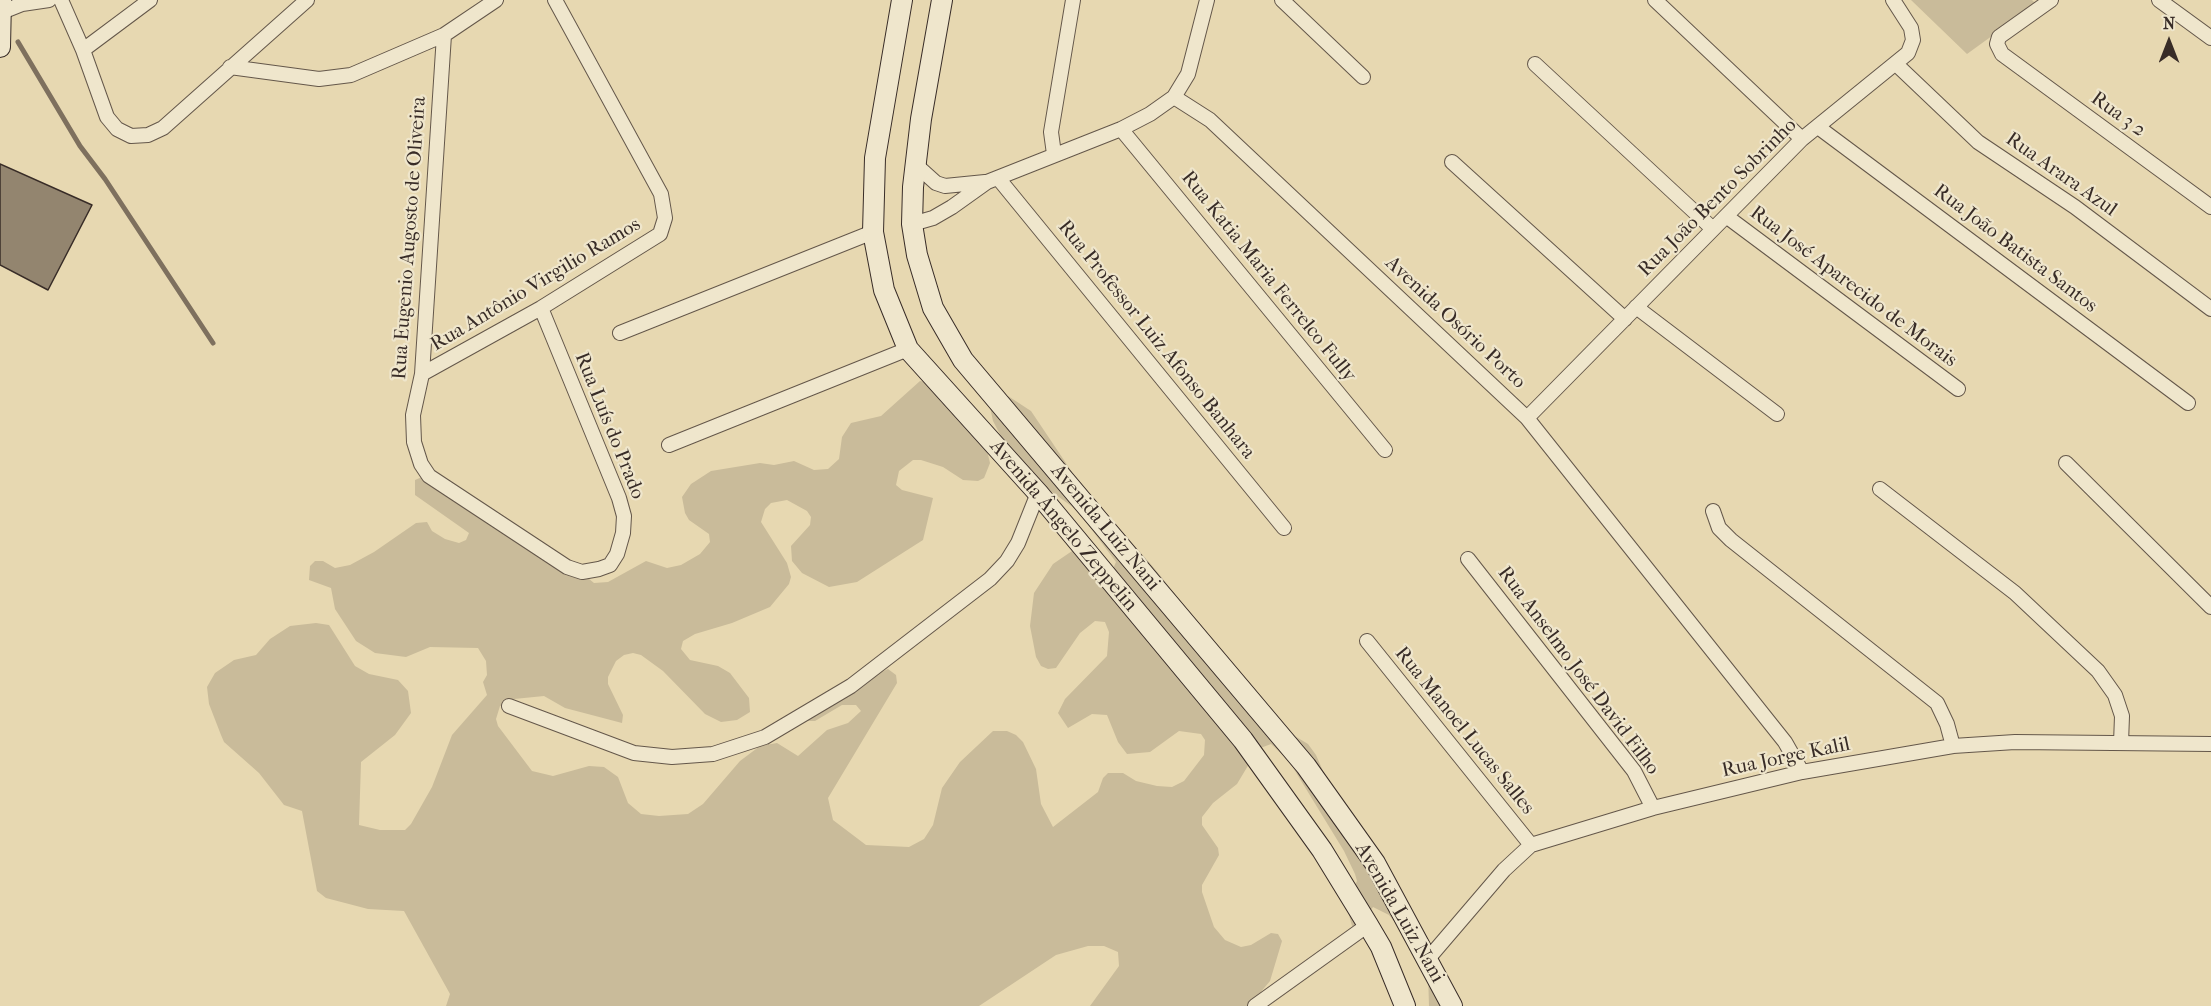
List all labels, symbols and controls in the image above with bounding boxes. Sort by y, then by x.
north arrow [2139,12,2199,72]
text: N [2163,14,2175,33]
street label: Rua 3 2 [2086,87,2150,143]
street label: Rua Eugenio Augosto de Oliveira [388,96,432,380]
street label: Rua João Bento Sobrinho [1634,114,1802,282]
street label: Rua Arara Azul [2001,128,2121,222]
street label: Rua Katia Maria Ferrelco Fully [1175,167,1361,387]
street label: Rua João Batista Santos [1928,180,2102,318]
street label: Rua José Aparecido de Morais [1745,201,1961,373]
street label: Rua Antônio Virgilio Ramos [427,213,645,357]
street label: Rua Professor Luiz Afonso Banhara [1052,216,1260,464]
street label: Avenida Osório Porto [1380,252,1530,394]
street label: Rua Luís do Prado [569,349,649,503]
street label: Avenida Ângelo Zeppelin [984,435,1142,617]
street label: Avenida Luiz Nani [1045,460,1165,596]
street label: Rua Anselmo José David Filho [1492,562,1664,780]
street label: Rua Manoel Lucas Salles [1389,642,1539,820]
street label: Rua Jorge Kalil [1720,733,1852,783]
street label: Avenida Luiz Nani [1349,839,1449,987]

